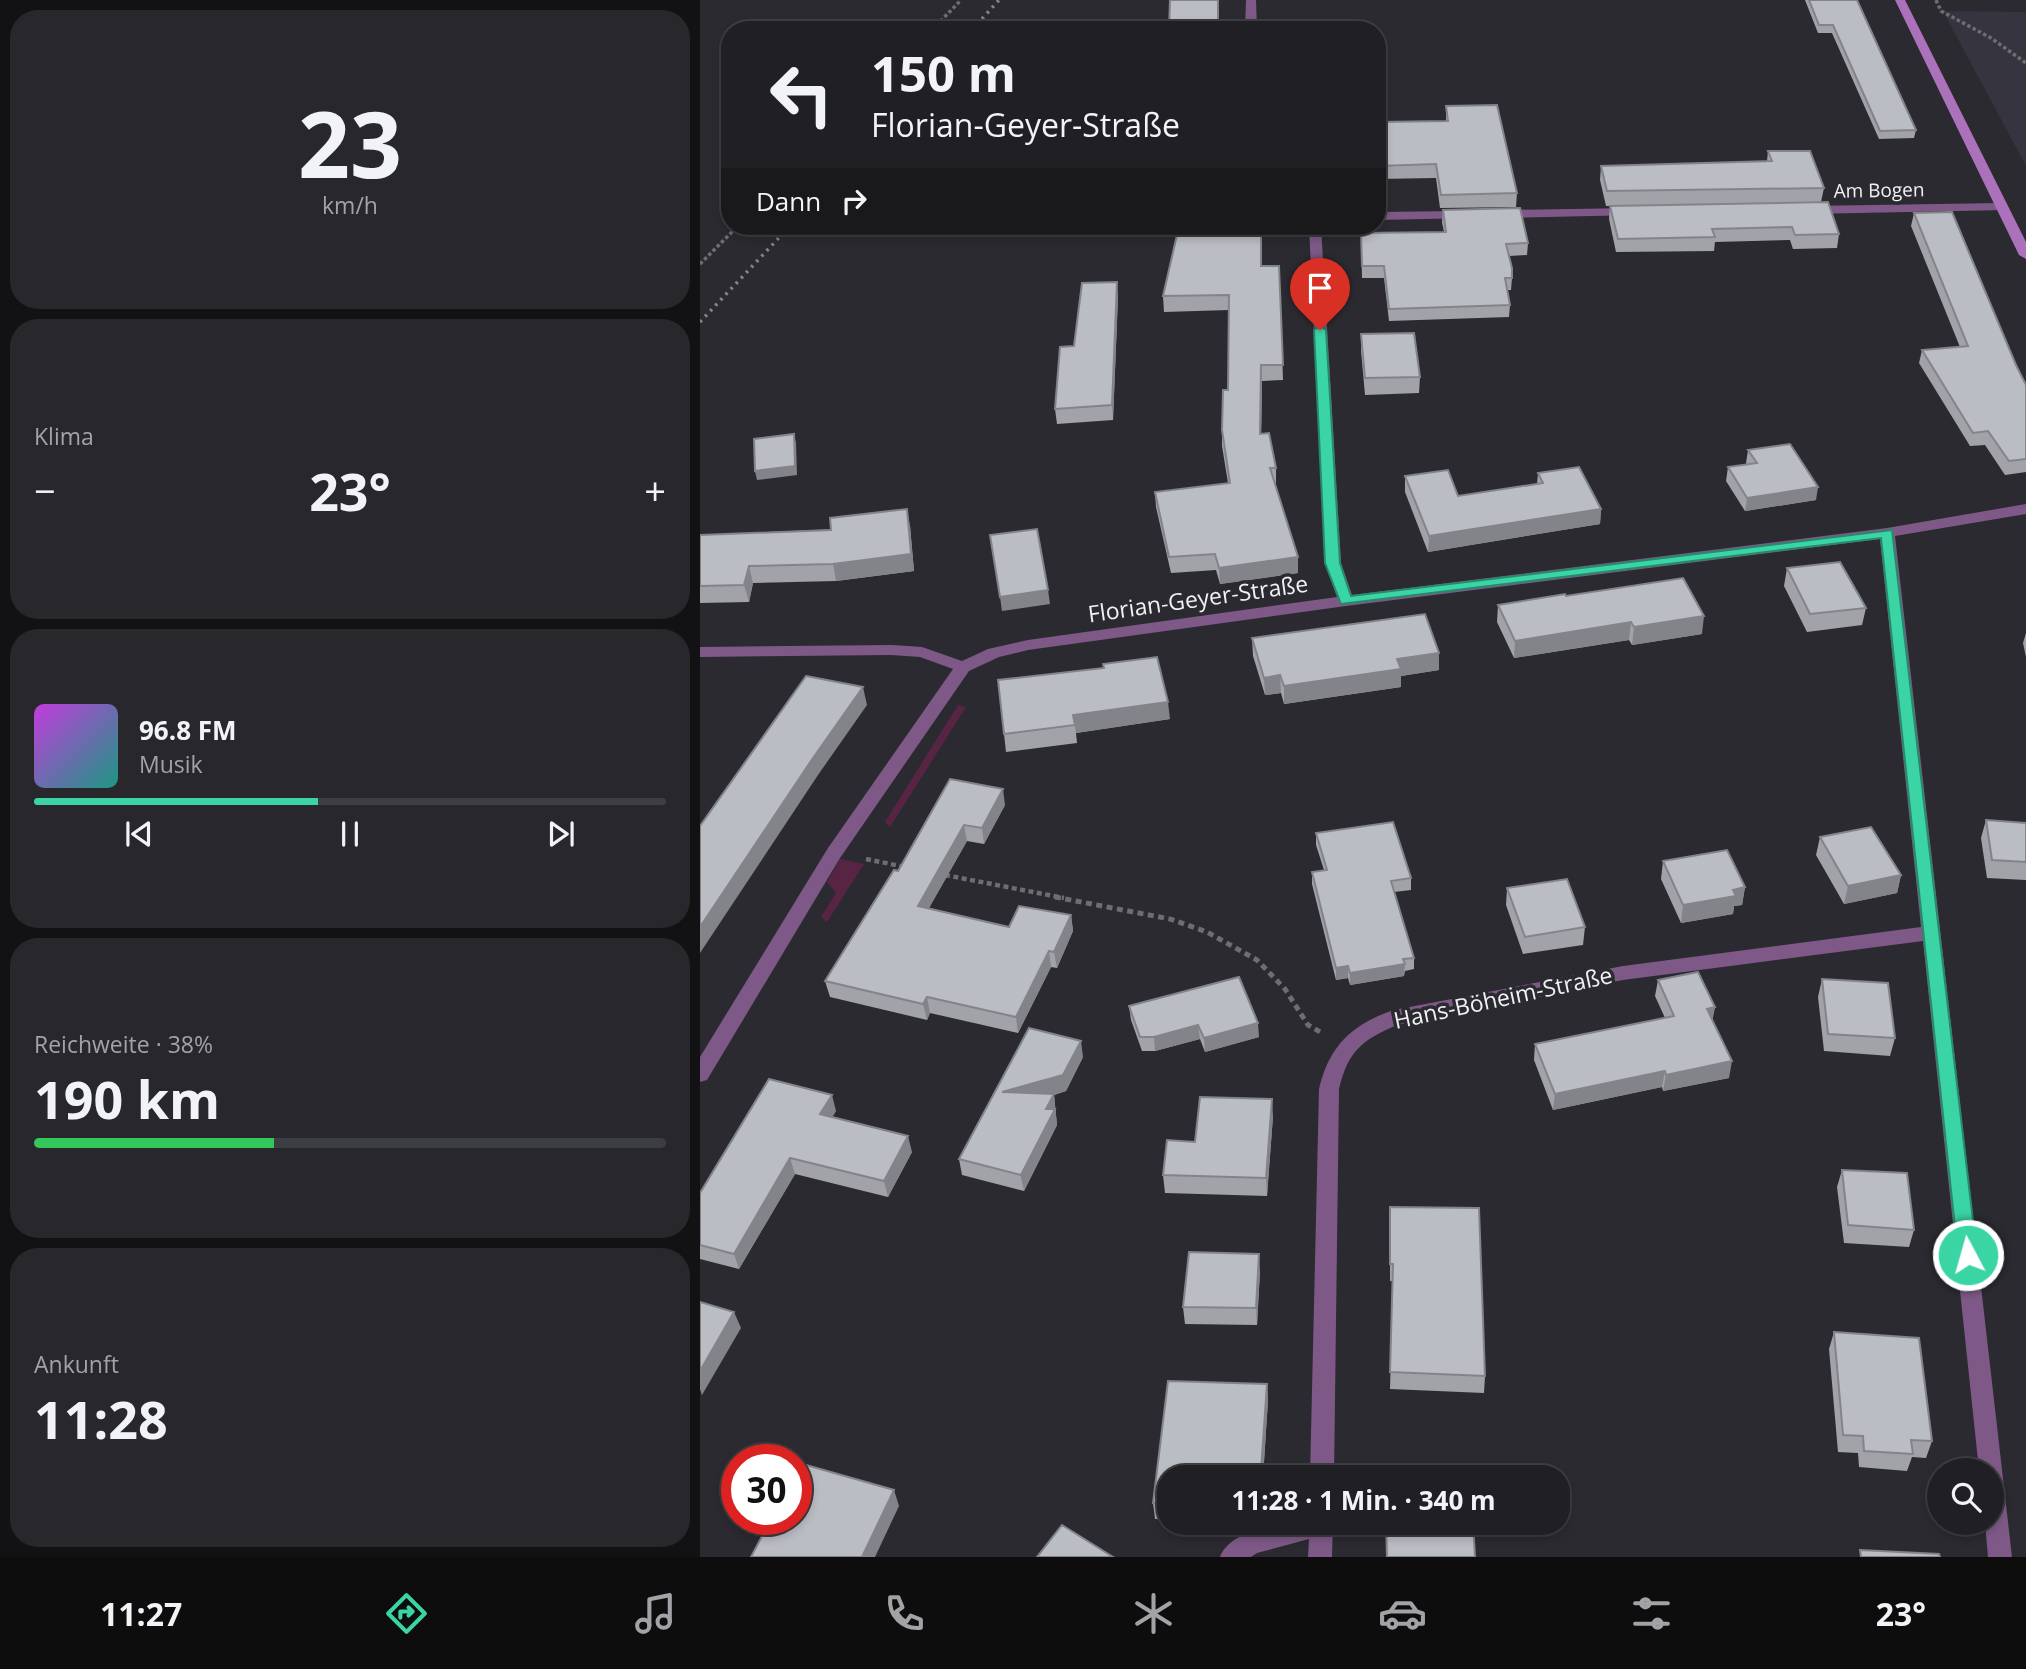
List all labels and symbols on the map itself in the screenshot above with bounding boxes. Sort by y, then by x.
street label: Am Bogen [1833,176,1925,204]
pin [1290,258,1350,330]
street label: Florian-Geyer-Straße [1086,567,1310,629]
street label: Hans-Böheim-Straße [1391,958,1615,1036]
position arrow [1931,1218,2005,1292]
speed limit sign: 30 [721,1444,812,1535]

